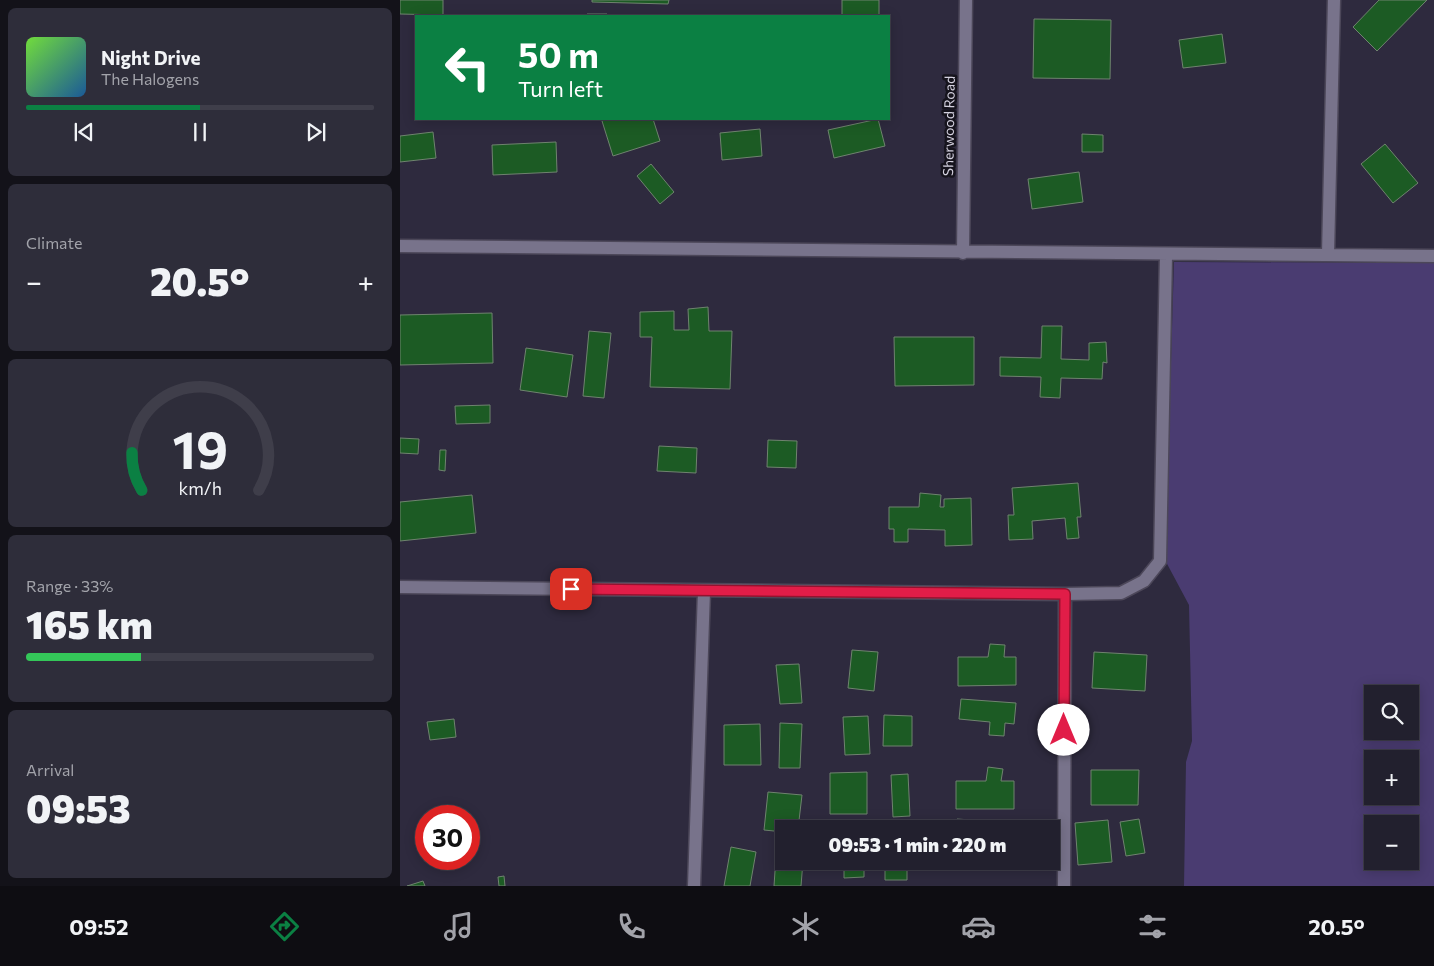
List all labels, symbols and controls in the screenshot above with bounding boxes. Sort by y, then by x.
text: 50 m [518,32,599,75]
icon: left [435,35,500,100]
text: Night Drive [101,46,201,69]
text: The Halogens [101,69,199,88]
text: Turn left [518,75,603,102]
street label: Sherwood Road [939,76,958,176]
icon: previous [70,118,98,146]
icon: pause [186,118,214,146]
icon: next [302,118,330,146]
text: Climate [26,233,82,252]
text: 20.5° [150,257,250,304]
text: − [26,264,42,298]
text: + [358,264,374,298]
text: 19 [172,416,228,480]
text: km/h [178,477,222,499]
pin [550,568,592,610]
icon: arrive [557,575,585,603]
text: Range · 33% [26,576,113,595]
text: 165 km [26,600,153,647]
map controls [1364,685,1419,870]
button: search [1364,685,1419,740]
position arrow [1037,703,1089,755]
button: + [1364,750,1419,805]
text: Arrival [26,760,74,779]
text: 09:53 [26,784,131,831]
speed limit sign: 30 [415,805,480,870]
button: − [1364,815,1419,870]
text: 09:53 · 1 min · 220 m [829,833,1006,856]
icon: directions [267,909,302,944]
icon: music [441,909,476,944]
icon: phone [614,909,649,944]
icon: climate [788,909,823,944]
icon: car [961,909,996,944]
icon: filters [1135,909,1170,944]
text: 09:52 [69,913,129,940]
text: 20.5° [1308,913,1365,940]

